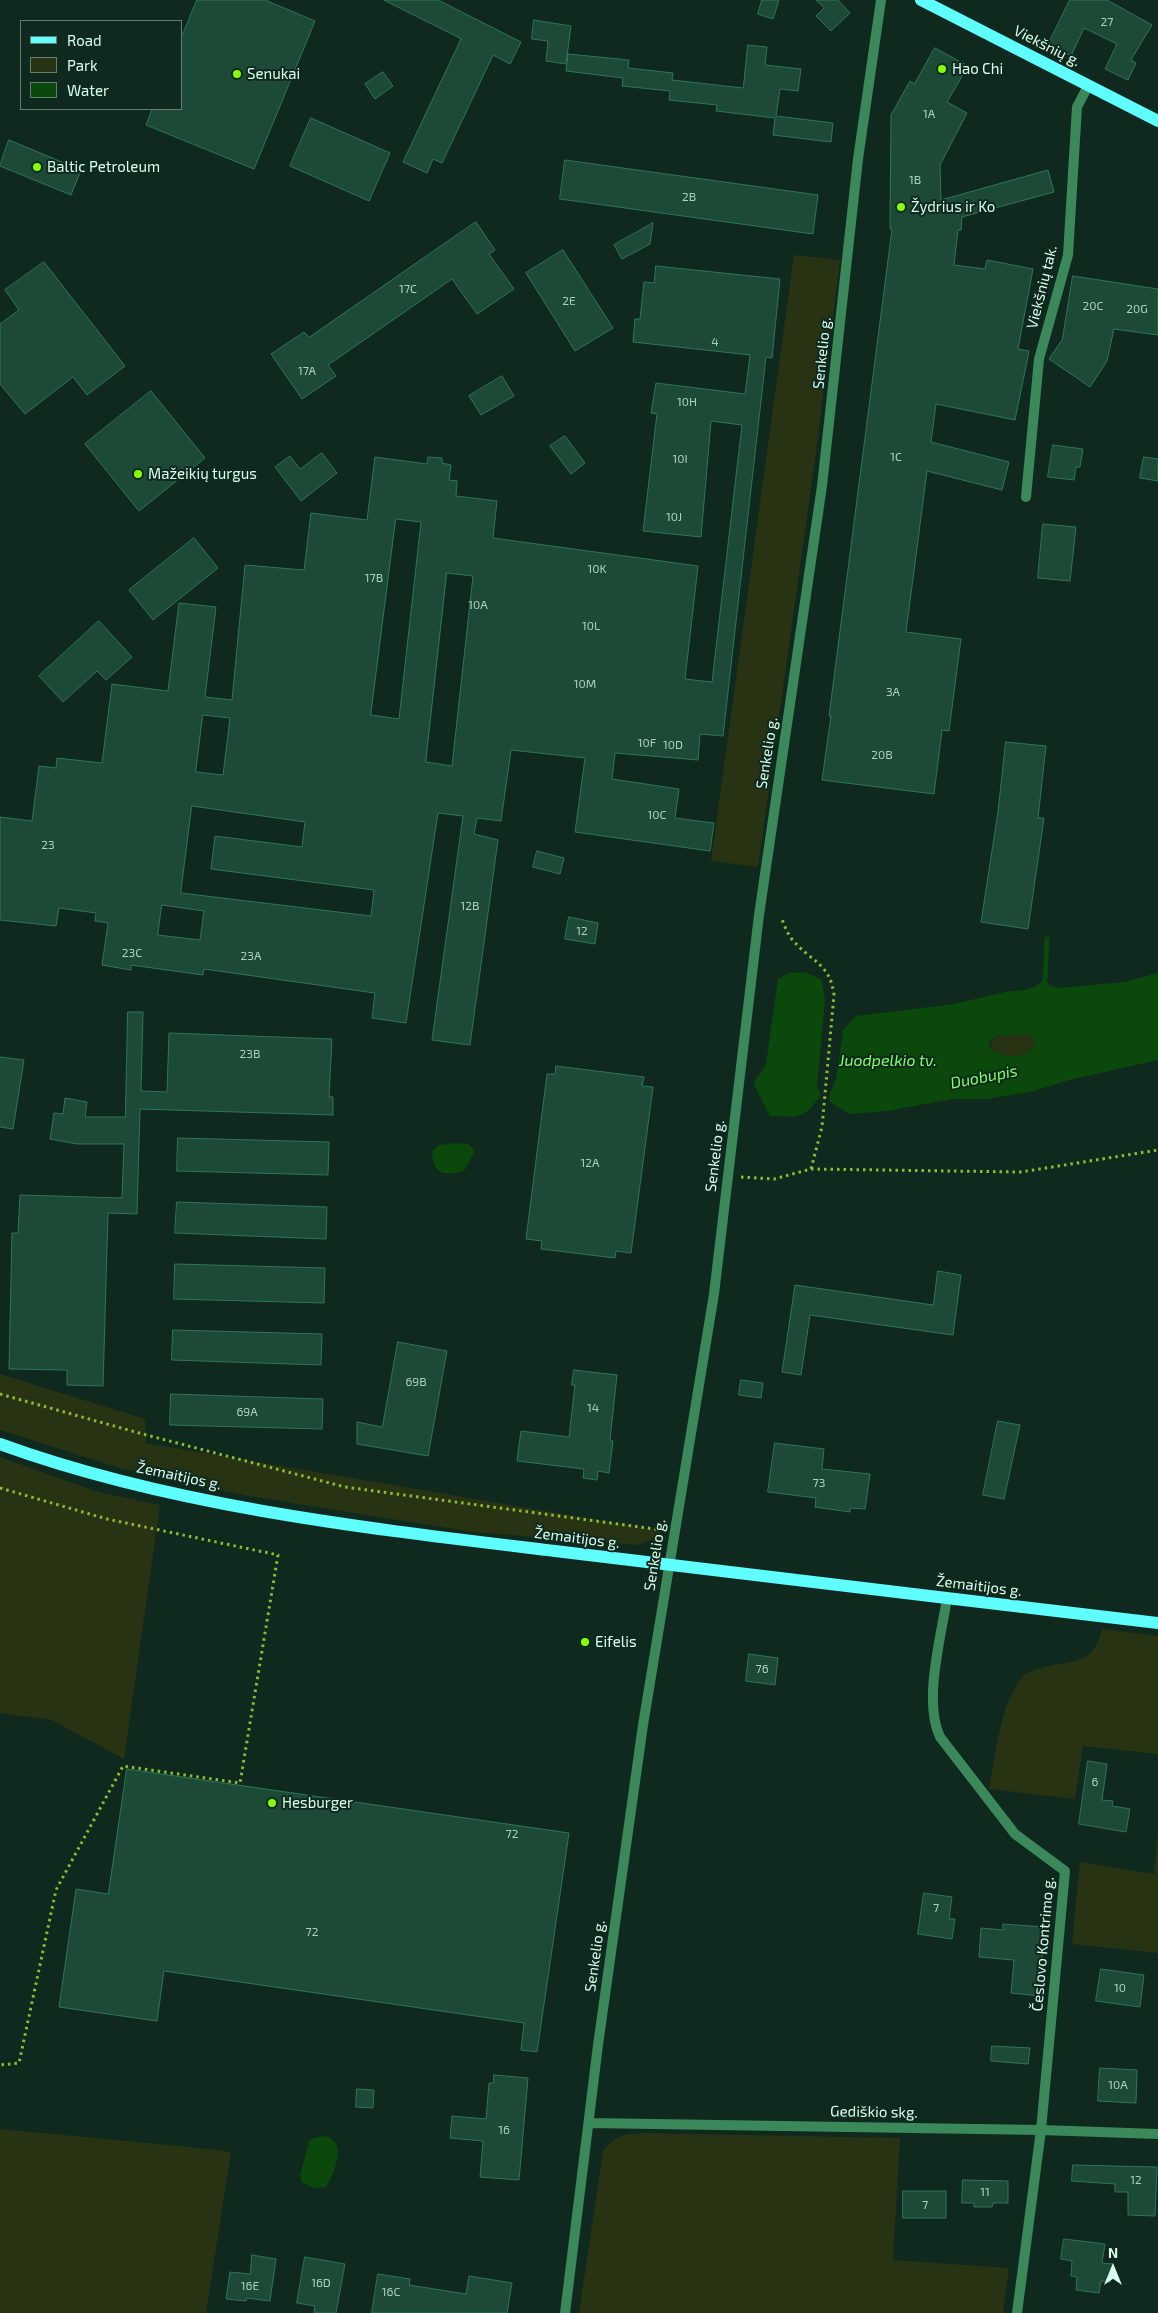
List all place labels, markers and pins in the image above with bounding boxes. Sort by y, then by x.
place label: Hao Chi [952,60,1003,78]
marker: Hao Chi [936,63,948,75]
place label: Senukai [247,65,300,83]
marker: Senukai [231,68,243,80]
place label: Baltic Petroleum [47,158,160,176]
marker: Baltic Petroleum [31,161,43,173]
place label: Žydrius ir Ko [911,198,995,216]
marker: Žydrius ir Ko [895,201,907,213]
place label: Mažeikių turgus [148,465,257,483]
marker: Mažeikių turgus [132,468,144,480]
place label: Eifelis [595,1633,637,1651]
marker: Eifelis [579,1636,591,1648]
place label: Hesburger [282,1794,353,1812]
marker: Hesburger [266,1797,278,1809]

